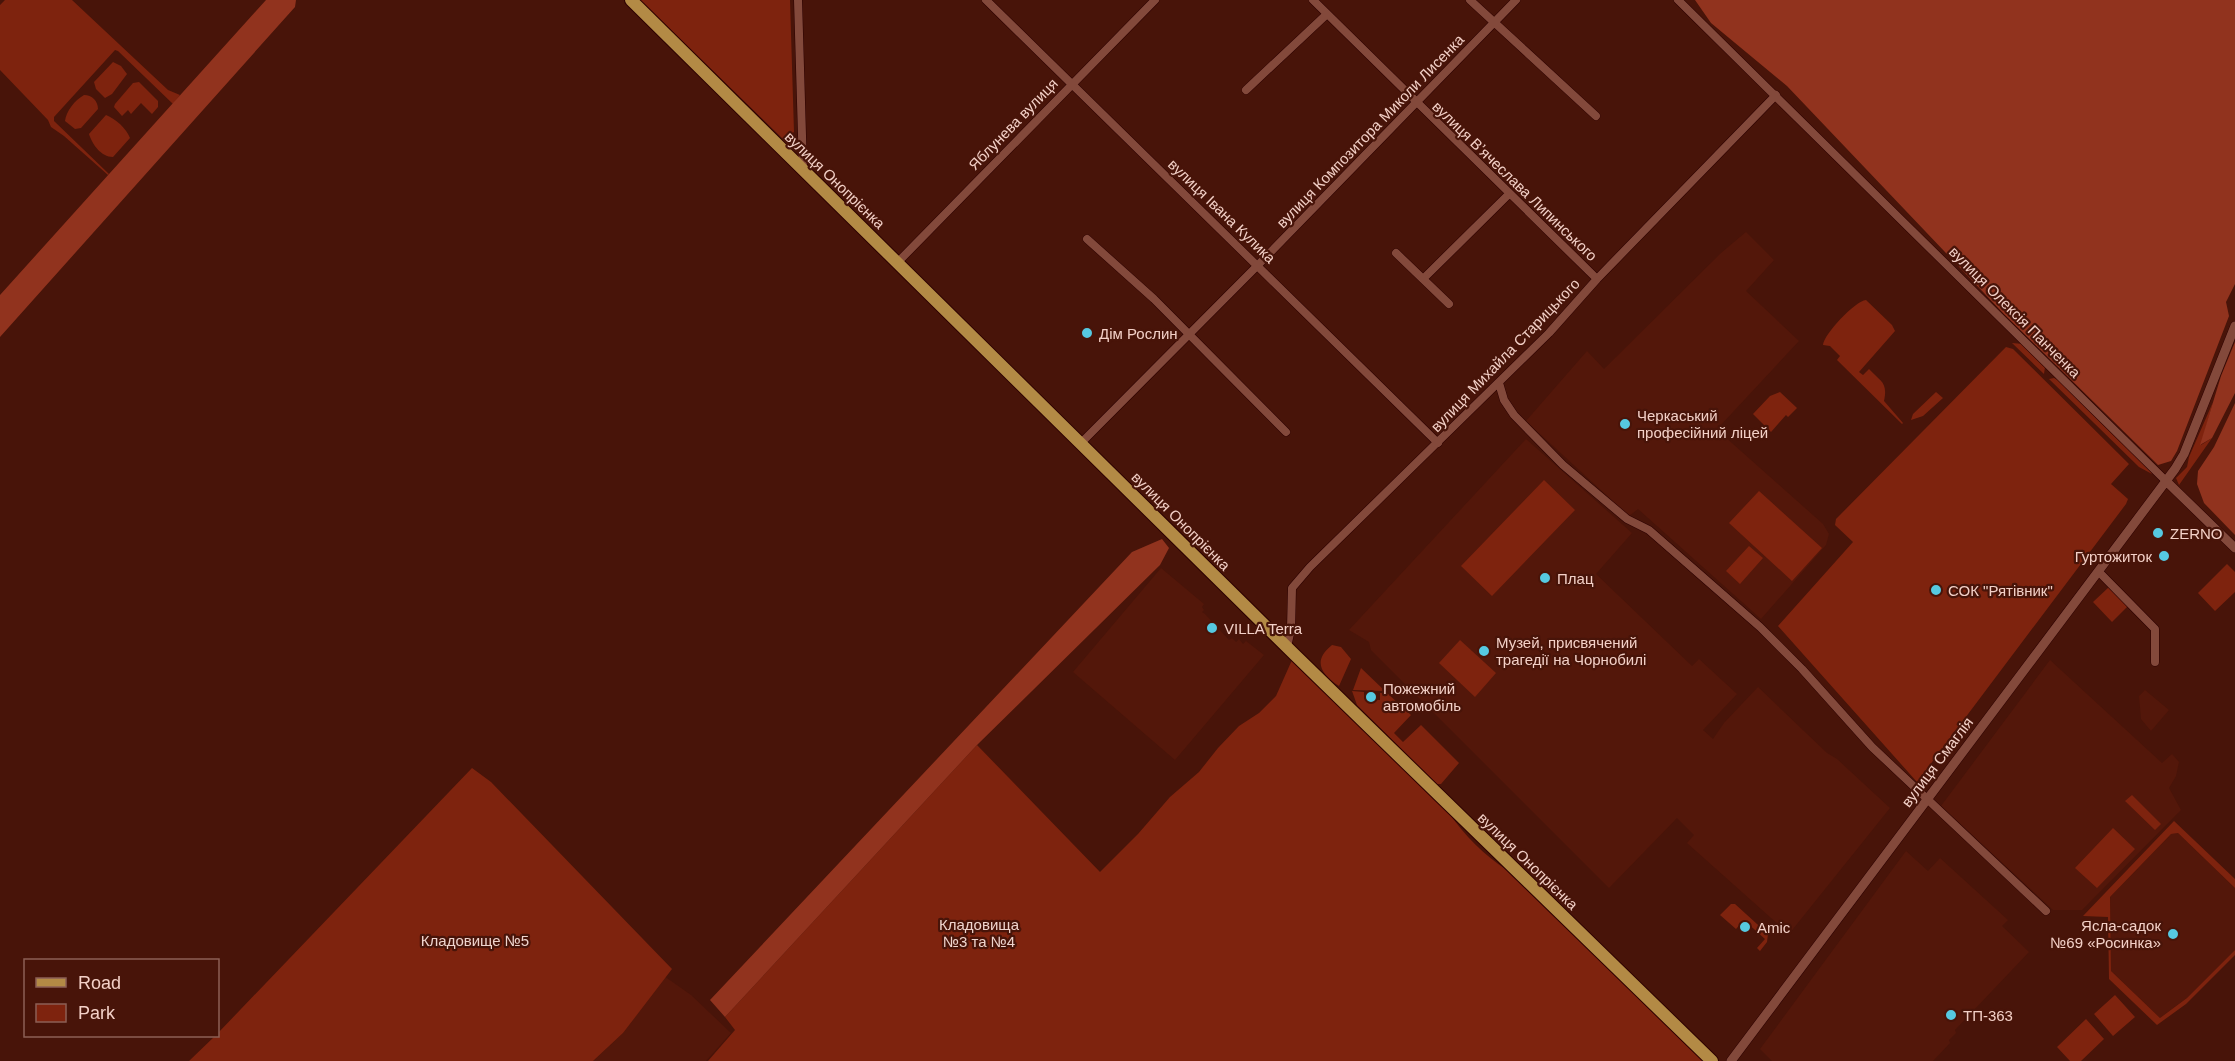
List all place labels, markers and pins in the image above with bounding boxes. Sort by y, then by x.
place label: Дім Рослин [1099,325,1178,342]
marker: Дім Рослин [1080,326,1094,340]
place label: Черкаський професійний ліцей [1637,407,1768,441]
marker: Черкаський професійний ліцей [1618,417,1632,431]
place label: ZERNO [2170,525,2223,542]
marker: ZERNO [2151,526,2165,540]
place label: Гуртожиток [2075,548,2152,565]
marker: Гуртожиток [2157,549,2171,563]
place label: Плац [1557,570,1594,587]
marker: Плац [1538,571,1552,585]
place label: СОК "Рятівник" [1948,582,2053,599]
marker: СОК "Рятівник" [1929,583,1943,597]
place label: VILLA Terra [1224,620,1303,637]
marker: VILLA Terra [1205,621,1219,635]
place label: Музей, присвячений трагедії на Чорнобилі [1496,634,1646,668]
marker: Музей, присвячений трагедії на Чорнобилі [1477,644,1491,658]
place label: Пожежний автомобіль [1383,680,1461,714]
marker: Пожежний автомобіль [1364,690,1378,704]
place label: Ясла-садок №69 «Росинка» [2050,917,2161,951]
place label: Amic [1757,919,1791,936]
marker: Amic [1738,920,1752,934]
marker: Ясла-садок №69 «Росинка» [2166,927,2180,941]
place label: ТП-363 [1963,1007,2013,1024]
marker: ТП-363 [1944,1008,1958,1022]

